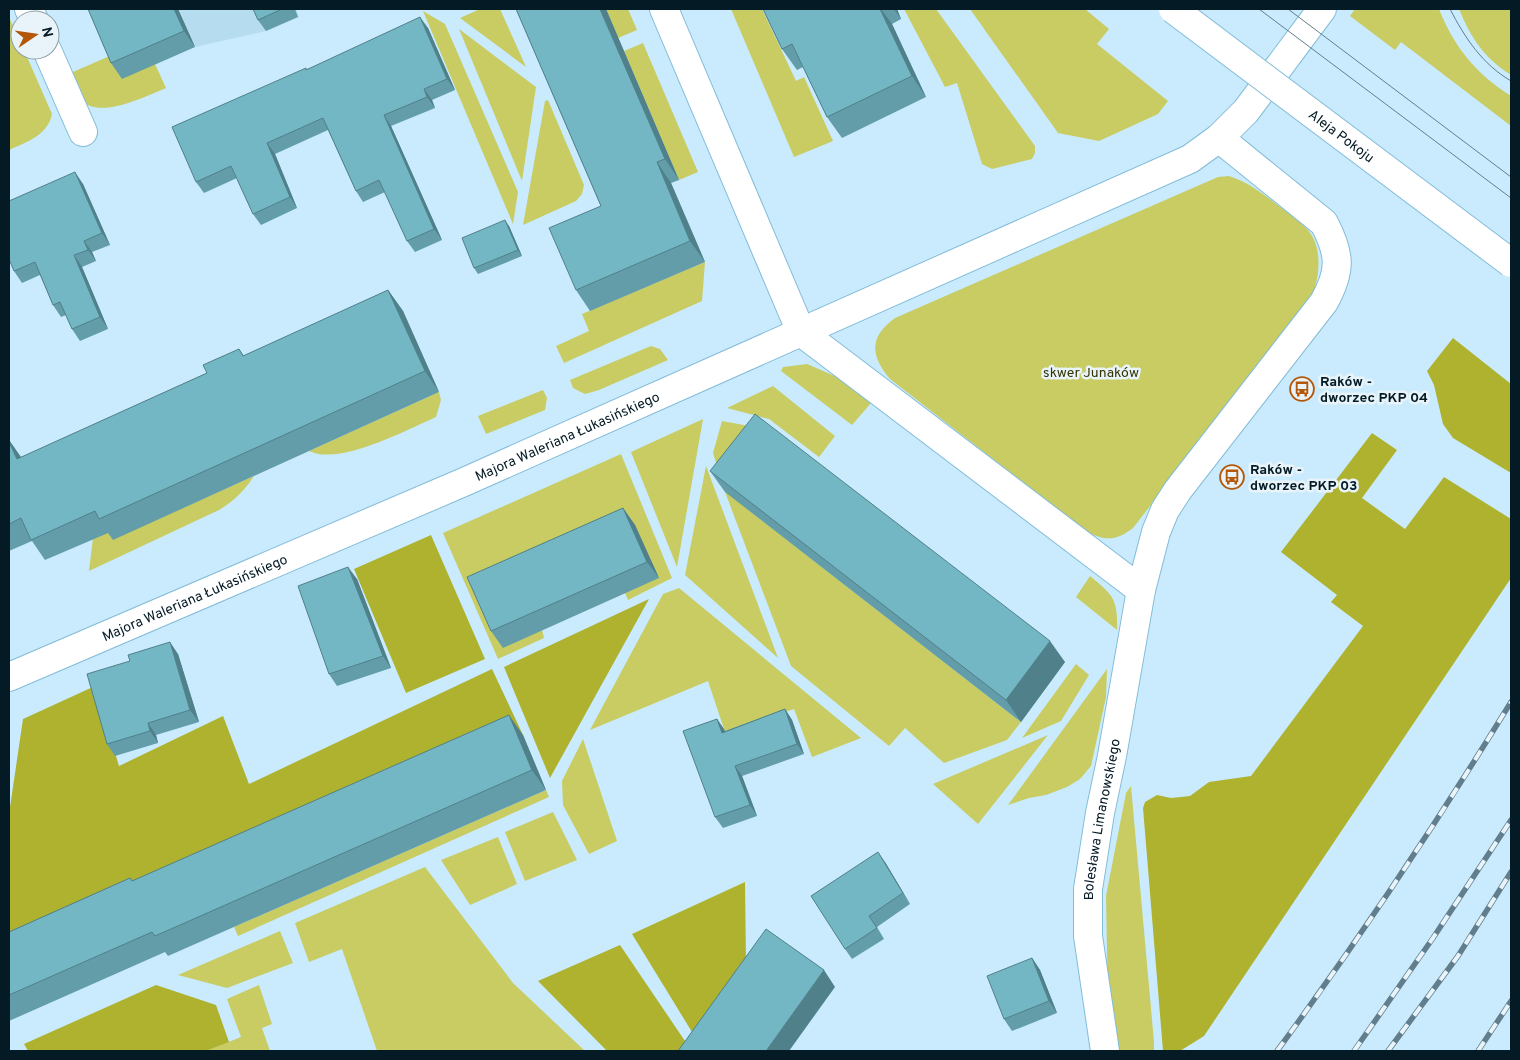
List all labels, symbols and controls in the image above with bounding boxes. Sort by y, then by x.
north arrow [10,10,60,60]
text: N [37,26,56,39]
street label: Aleja Pokoju [1305,107,1377,167]
park label: skwer Junaków [1043,365,1139,382]
place label: Raków - dworzec PKP 04 [1320,374,1428,407]
bus stop icon: Raków - dworzec PKP 04 [1289,376,1315,402]
street label: Majora Waleriana Łukasińskiego [473,389,663,486]
place label: Raków - dworzec PKP 03 [1250,462,1357,495]
bus stop icon: Raków - dworzec PKP 03 [1219,464,1245,490]
street label: Majora Waleriana Łukasińskiego [100,552,291,646]
street label: Bolesława Limanowskiego [1081,737,1125,900]

